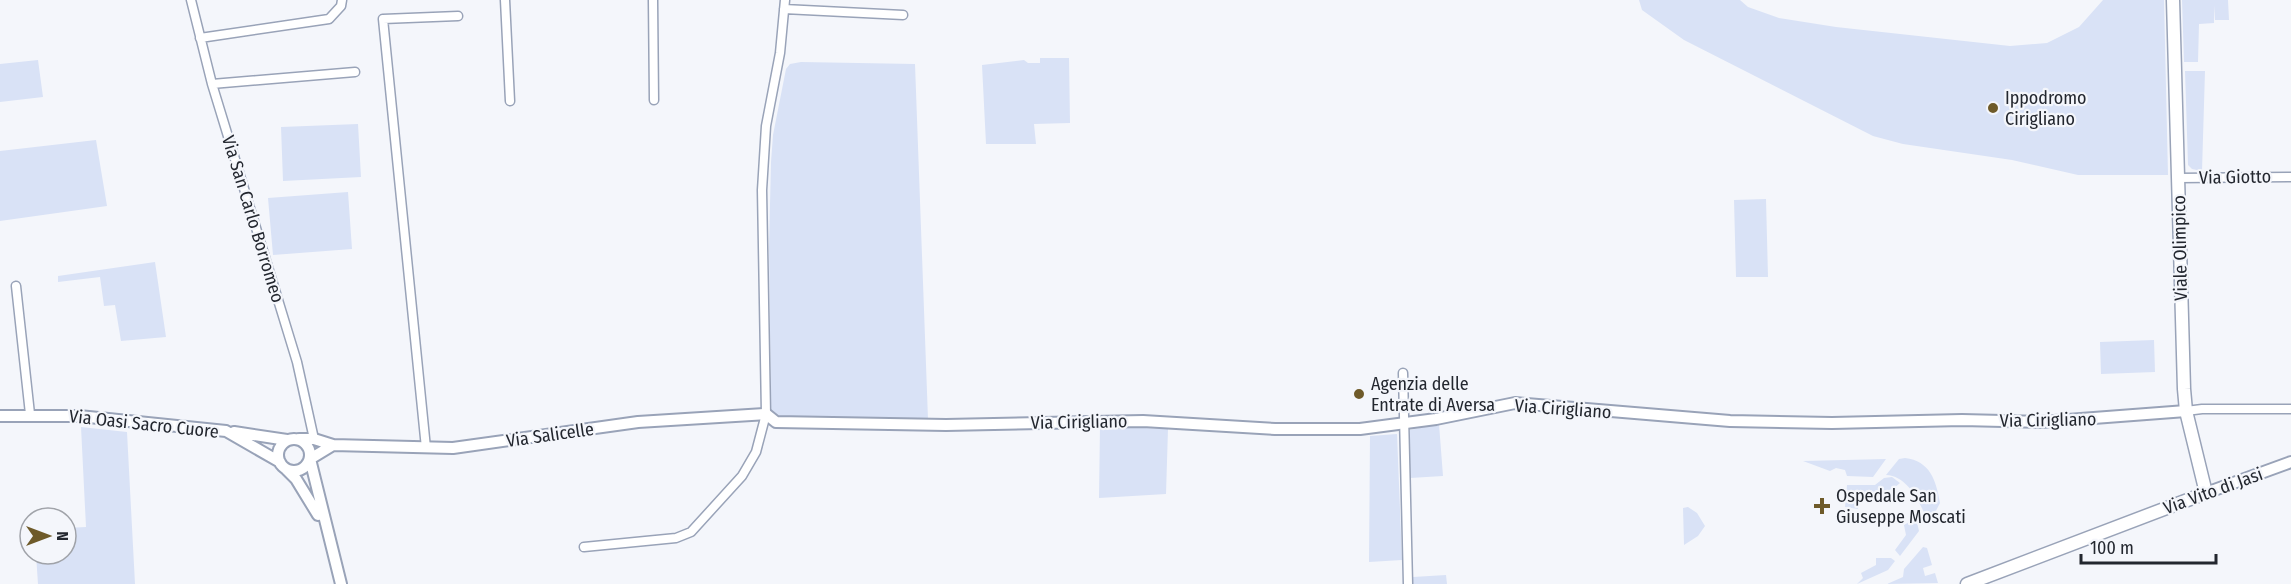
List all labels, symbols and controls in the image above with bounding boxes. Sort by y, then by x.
place label: Ippodromo Cirigliano [2005,87,2087,130]
marker: Ippodromo Cirigliano [1986,101,2000,115]
street label: Via San Carlo Borromeo [217,133,289,305]
street label: Via Giotto [2199,165,2271,189]
street label: Viale Olimpico [2168,195,2192,301]
place label: Agenzia delle Entrate di Aversa [1371,373,1495,416]
marker: Agenzia delle Entrate di Aversa [1352,387,1366,401]
street label: Via Cirigliano [1514,395,1612,423]
street label: Via Oasi Sacro Cuore [68,405,220,443]
street label: Via Cirigliano [1999,408,2097,432]
street label: Via Cirigliano [1030,410,1128,434]
street label: Via Salicelle [505,418,595,452]
street label: Via Vito di Jasi [2160,463,2266,519]
place label: Ospedale San Giuseppe Moscati [1836,485,1966,528]
marker: Ospedale San Giuseppe Moscati [1813,497,1831,515]
north arrow [18,506,78,566]
scale bar [2081,527,2216,565]
text: N [53,531,72,541]
text: 100 m [2090,537,2134,559]

